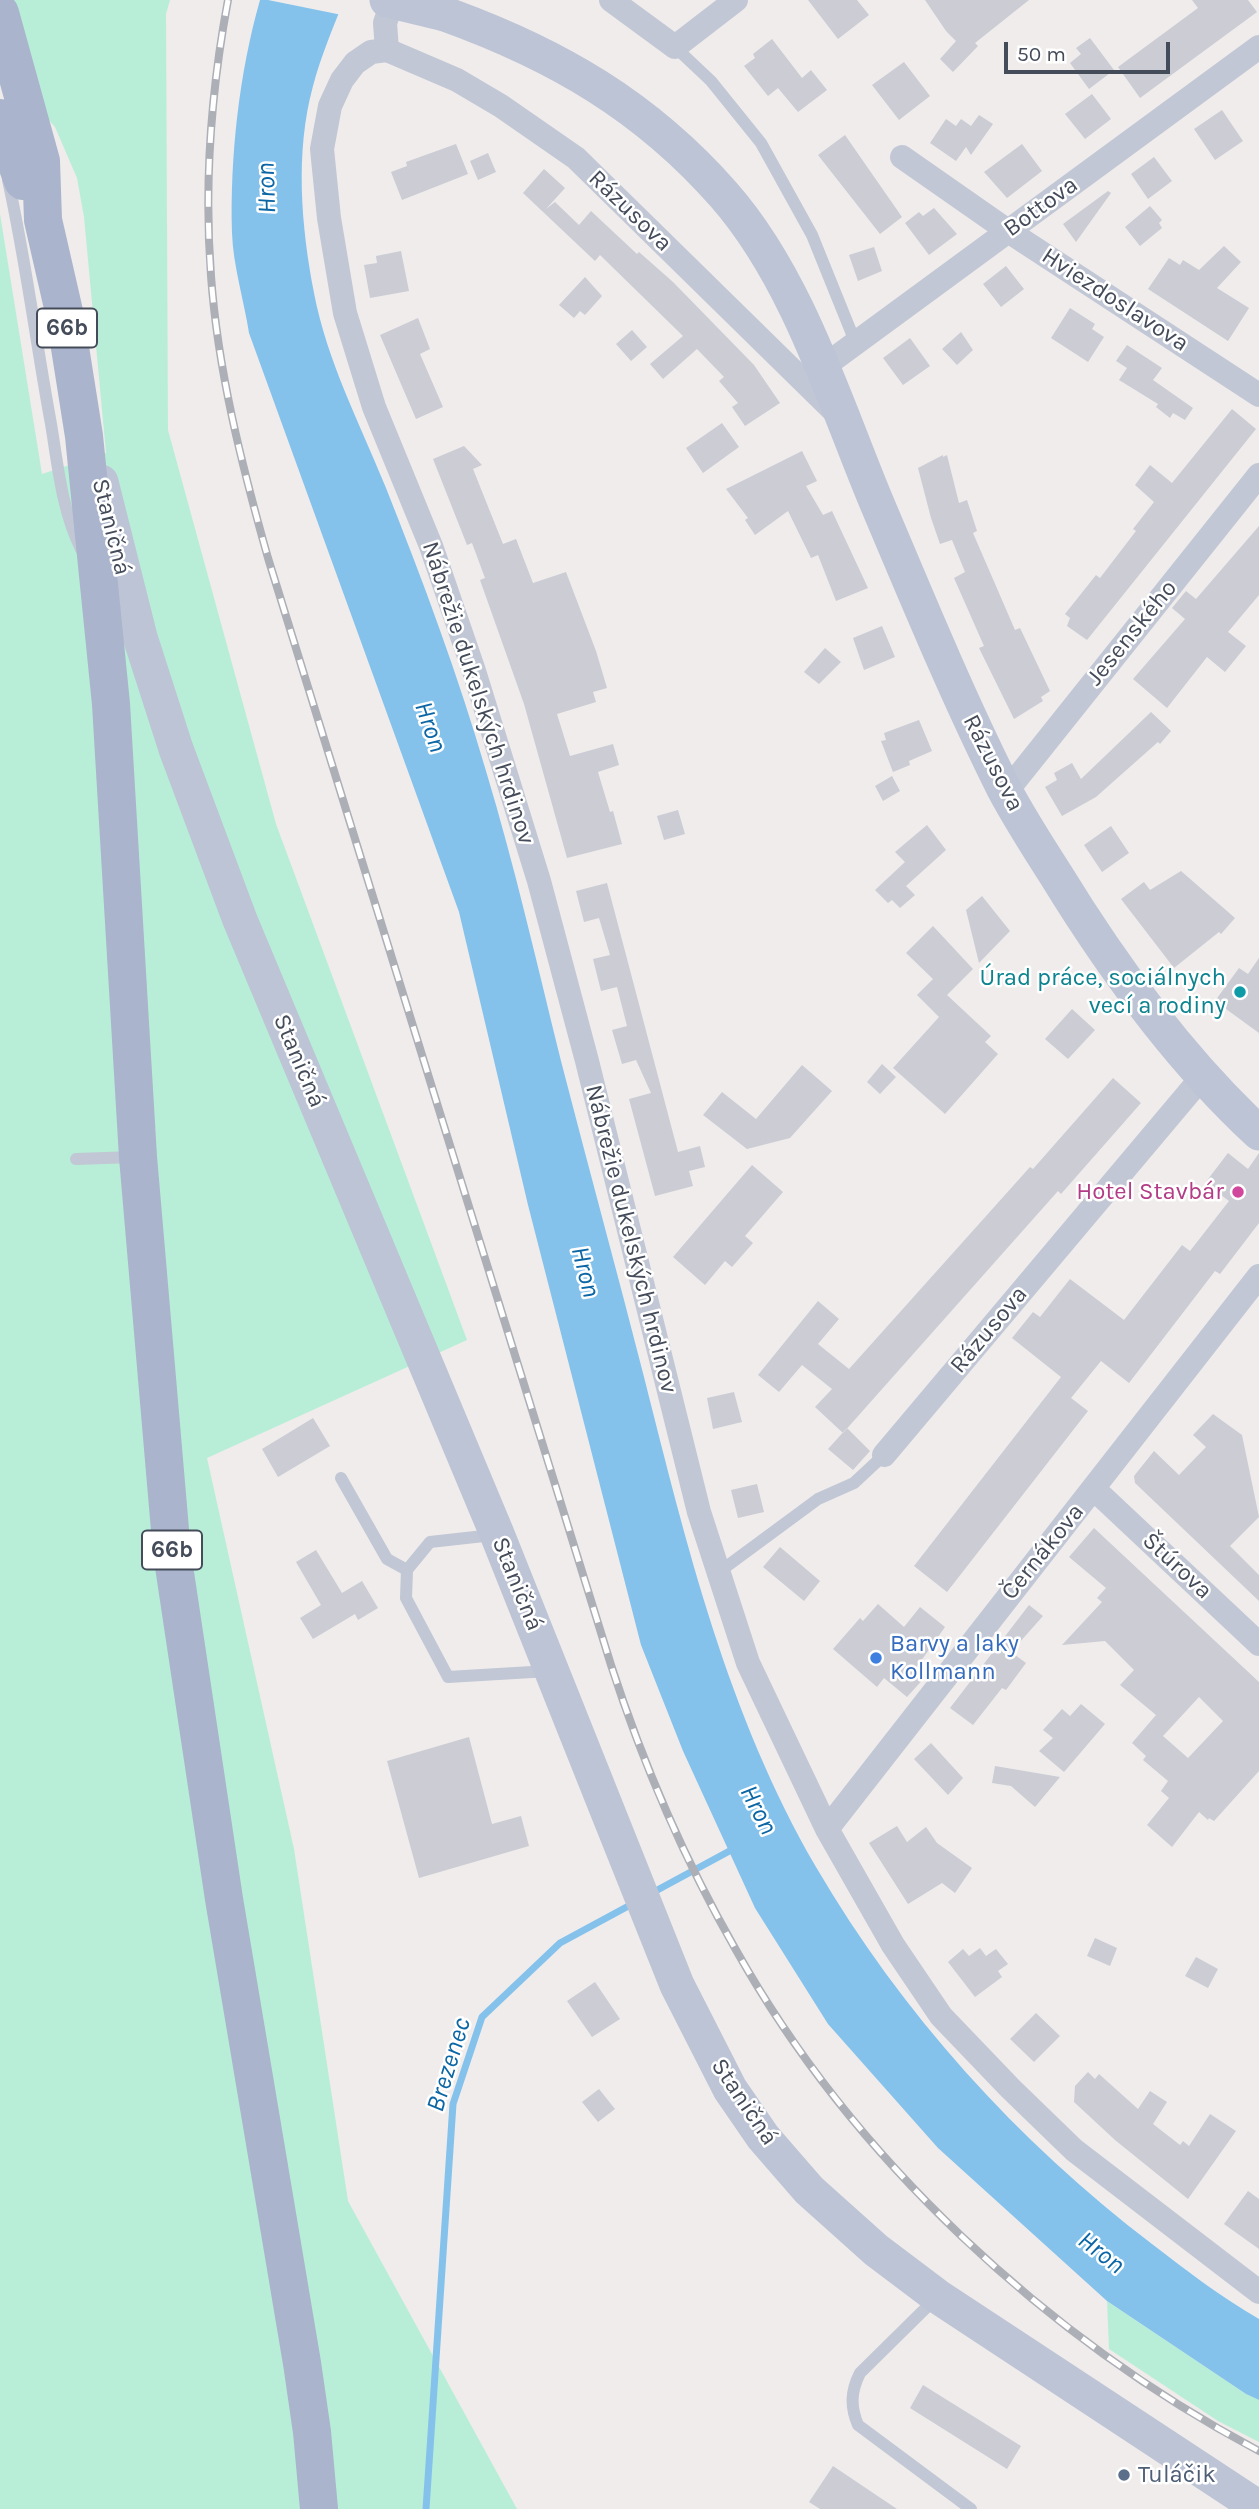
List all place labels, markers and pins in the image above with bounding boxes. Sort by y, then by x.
place label: Úrad práce, sociálnych vecí a rodiny [979,964,1226,1020]
marker: Úrad práce, sociálnych vecí a rodiny [1232,984,1248,1000]
place label: Hotel Stavbár [1076,1178,1224,1206]
marker: Hotel Stavbár [1230,1184,1246,1200]
place label: Barvy a laky Kollmann [890,1630,1019,1686]
marker: Barvy a laky Kollmann [868,1650,884,1666]
place label: Tuláčik [1138,2461,1216,2489]
marker: Tuláčik [1116,2467,1132,2483]

